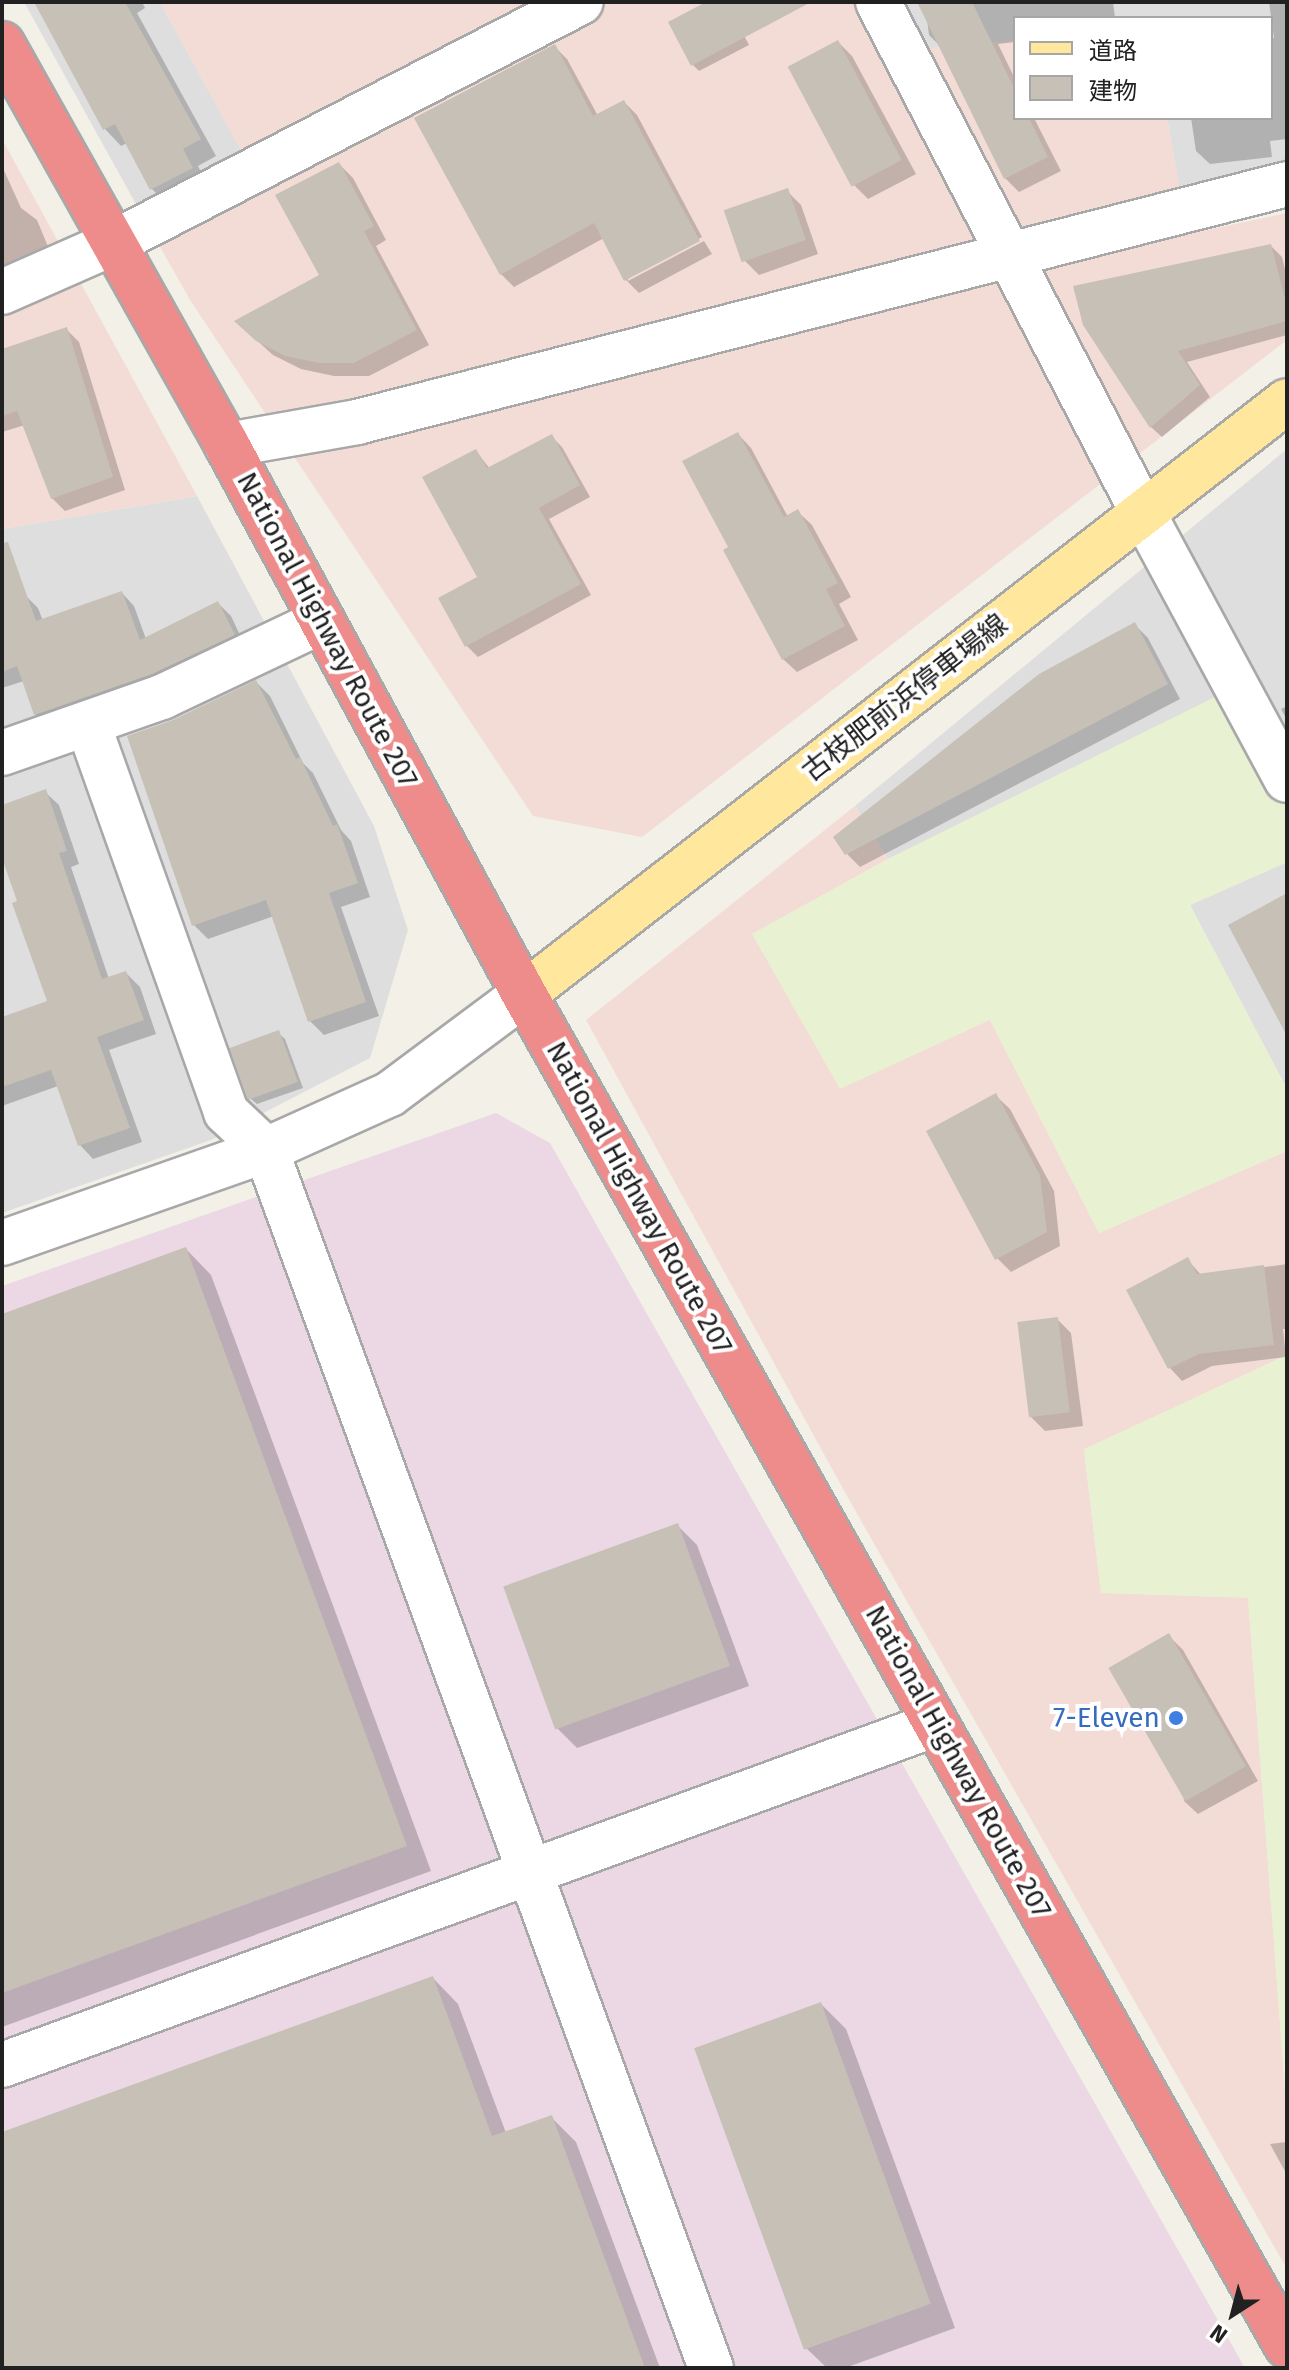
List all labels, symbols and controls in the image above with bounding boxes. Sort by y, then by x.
legend [1013,16,1273,120]
text: 道路 [1089,37,1137,65]
text: 建物 [1089,77,1137,105]
street label: National Highway Route 207 [229,467,425,793]
street label: 古枝肥前浜停車場線 [795,607,1015,789]
street label: National Highway Route 207 [539,1036,739,1360]
street label: National Highway Route 207 [858,1600,1058,1924]
place label: 7-Eleven [1053,1701,1160,1735]
marker: 7-Eleven [1167,1709,1185,1727]
north arrow [1193,2274,1273,2354]
text: N [1205,2319,1232,2349]

